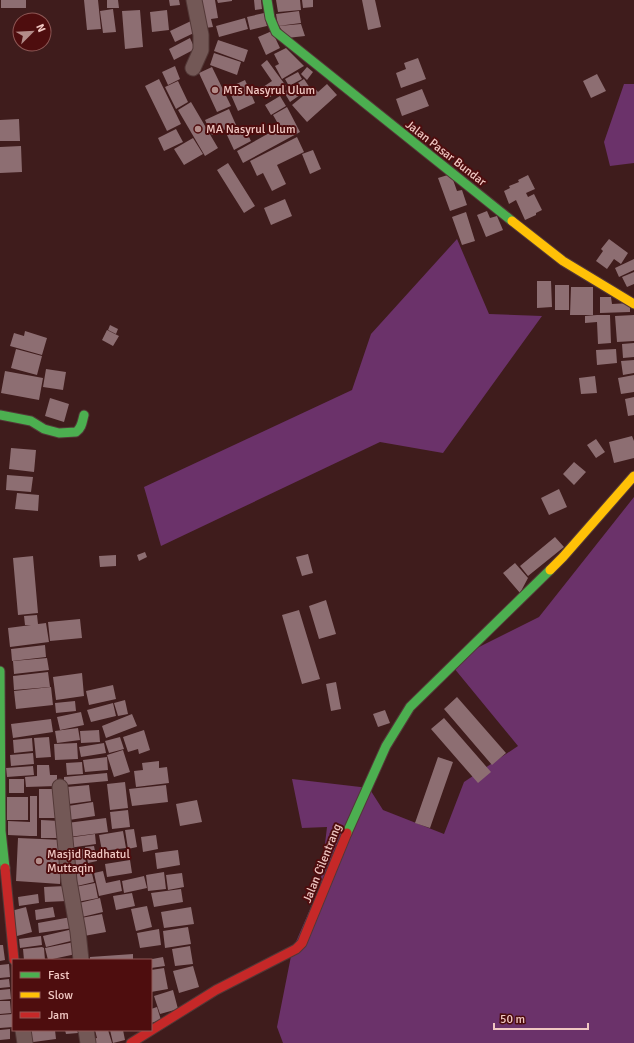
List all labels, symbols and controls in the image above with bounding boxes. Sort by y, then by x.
north arrow [12,12,52,52]
text: N [33,22,48,34]
place label: MTs Nasyrul Ulum [223,83,315,98]
marker: MTs Nasyrul Ulum [210,85,220,95]
street label: Jalan Pasar Bundar [402,117,489,190]
place label: MA Nasyrul Ulum [206,122,295,137]
marker: MA Nasyrul Ulum [193,124,203,134]
street label: Jalan Cilentrang [300,821,345,905]
place label: Masjid Radhatul Muttaqin [47,847,130,876]
marker: Masjid Radhatul Muttaqin [34,856,44,866]
legend [12,959,152,1031]
text: Fast [48,968,69,983]
text: Slow [48,988,73,1003]
scale bar [494,1005,588,1031]
text: Jam [48,1008,69,1023]
text: 50 m [500,1012,525,1027]

